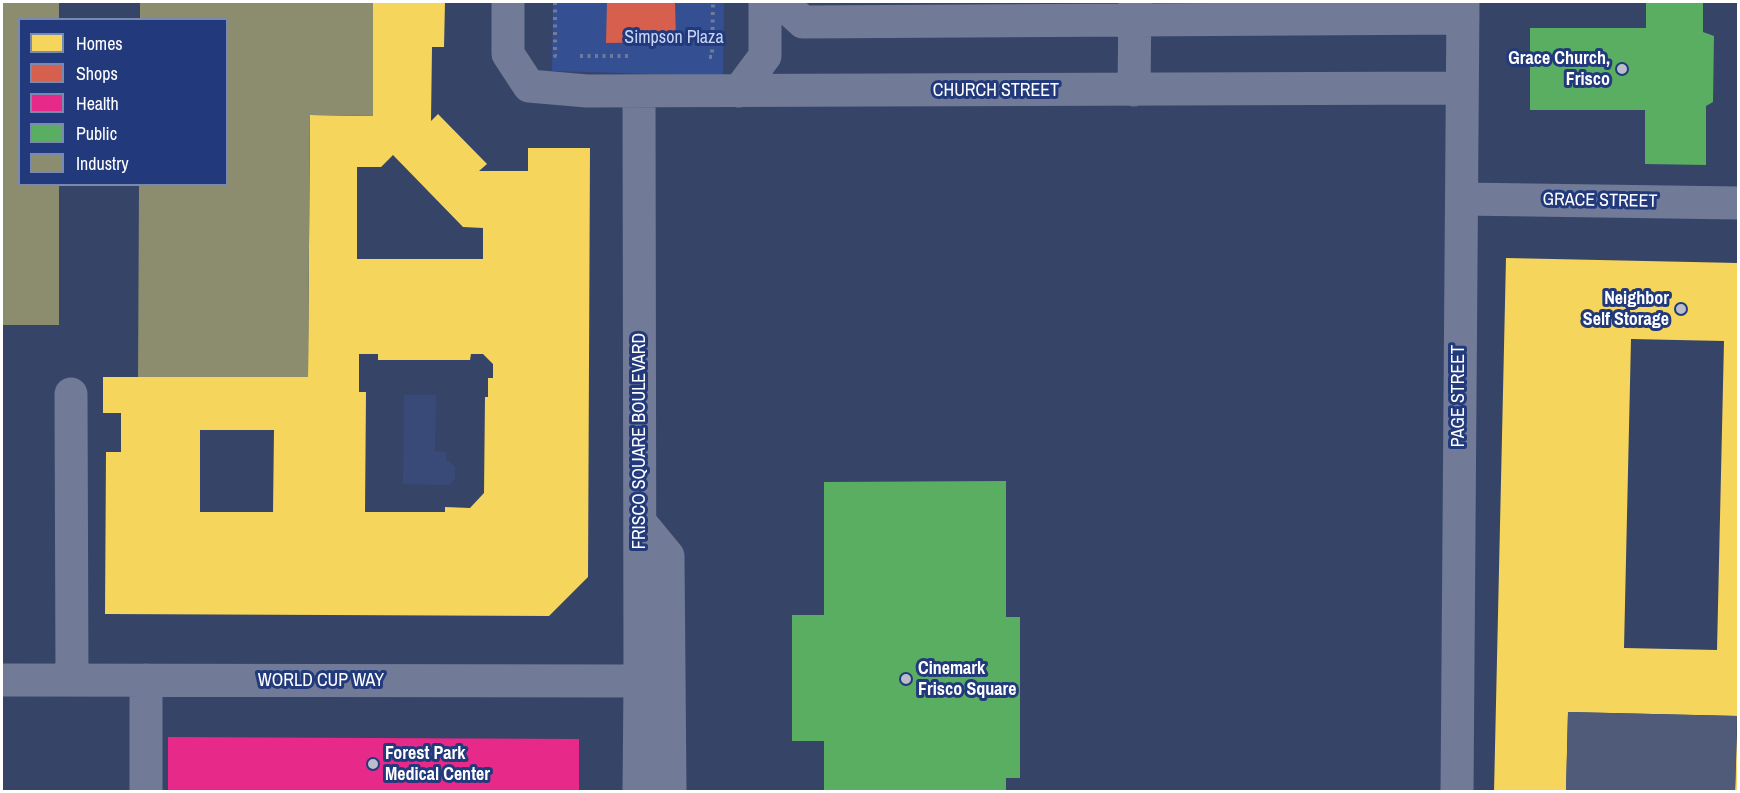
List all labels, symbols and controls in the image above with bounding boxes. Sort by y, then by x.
legend [18,18,228,186]
park label: Simpson Plaza [624,27,724,49]
text: Homes [76,31,123,56]
place label: Grace Church, Frisco [1508,48,1610,90]
text: Shops [76,61,118,86]
marker: Grace Church, Frisco [1615,62,1629,76]
street label: CHURCH STREET [933,80,1059,102]
text: Health [76,91,119,116]
text: Public [76,121,117,146]
text: Industry [76,151,129,176]
street label: GRACE STREET [1542,189,1658,213]
place label: Neighbor Self Storage [1583,288,1669,330]
marker: Neighbor Self Storage [1674,302,1688,316]
street label: FRISCO SQUARE BOULEVARD [629,333,651,549]
street label: PAGE STREET [1448,345,1470,447]
place label: Cinemark Frisco Square [918,658,1016,700]
street label: WORLD CUP WAY [258,670,384,692]
marker: Cinemark Frisco Square [899,672,913,686]
place label: Forest Park Medical Center [385,743,490,786]
marker: Forest Park Medical Center [366,757,380,771]

